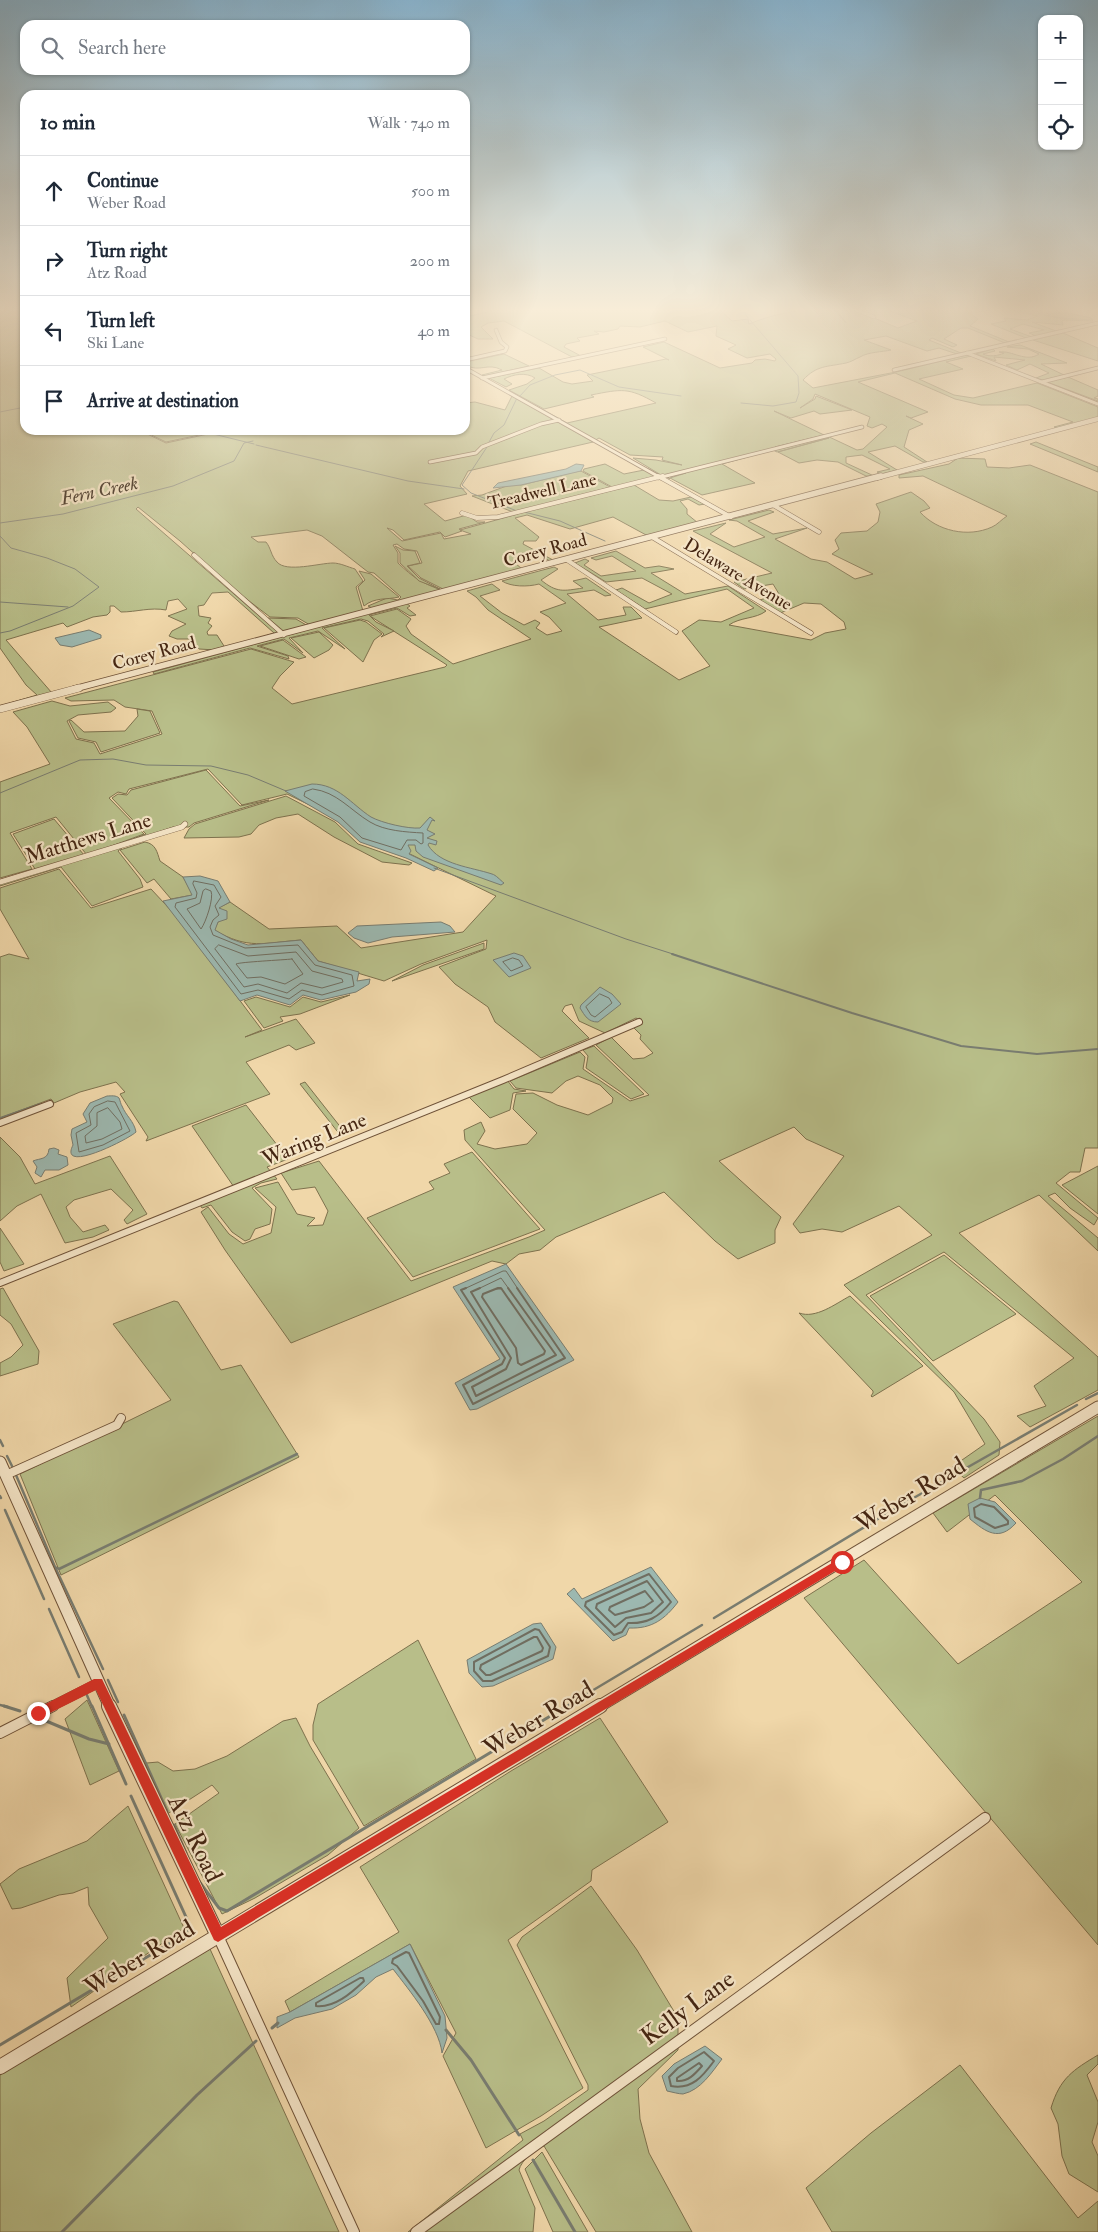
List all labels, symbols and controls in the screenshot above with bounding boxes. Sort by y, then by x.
map controls [1038,15,1083,150]
button: + [1038,15,1083,60]
search box [20,20,470,75]
icon: search [38,34,66,62]
text: Search here [78,36,166,60]
button: − [1038,60,1083,105]
button: locate [1038,105,1083,150]
text: 10 min [40,109,95,136]
text: Walk · 740 m [367,113,450,133]
text: Continue [87,169,158,193]
icon: ahead [40,177,68,205]
text: 500 m [411,181,450,201]
text: Weber Road [87,193,166,213]
text: Turn right [87,239,167,263]
icon: right [40,247,68,275]
text: 200 m [410,251,450,271]
text: Atz Road [87,263,147,283]
text: Turn left [87,309,155,333]
icon: left [40,317,68,345]
text: 40 m [417,321,450,341]
text: Ski Lane [87,333,144,353]
icon: arrive [40,387,68,415]
text: Arrive at destination [87,389,239,413]
street label: Treadwell Lane [486,468,599,515]
water label: Fern Creek [57,471,140,511]
street label: Corey Road [501,528,589,573]
street label: Delaware Avenue [679,533,797,616]
street label: Corey Road [110,631,198,676]
street label: Matthews Lane [22,806,155,870]
street label: Waring Lane [257,1106,371,1173]
street label: Weber Road [849,1450,972,1541]
route start [831,1551,854,1574]
street label: Weber Road [477,1674,600,1765]
route end [27,1702,50,1725]
street label: Atz Road [160,1789,229,1888]
street label: Weber Road [78,1913,201,2004]
street label: Kelly Lane [635,1964,741,2053]

